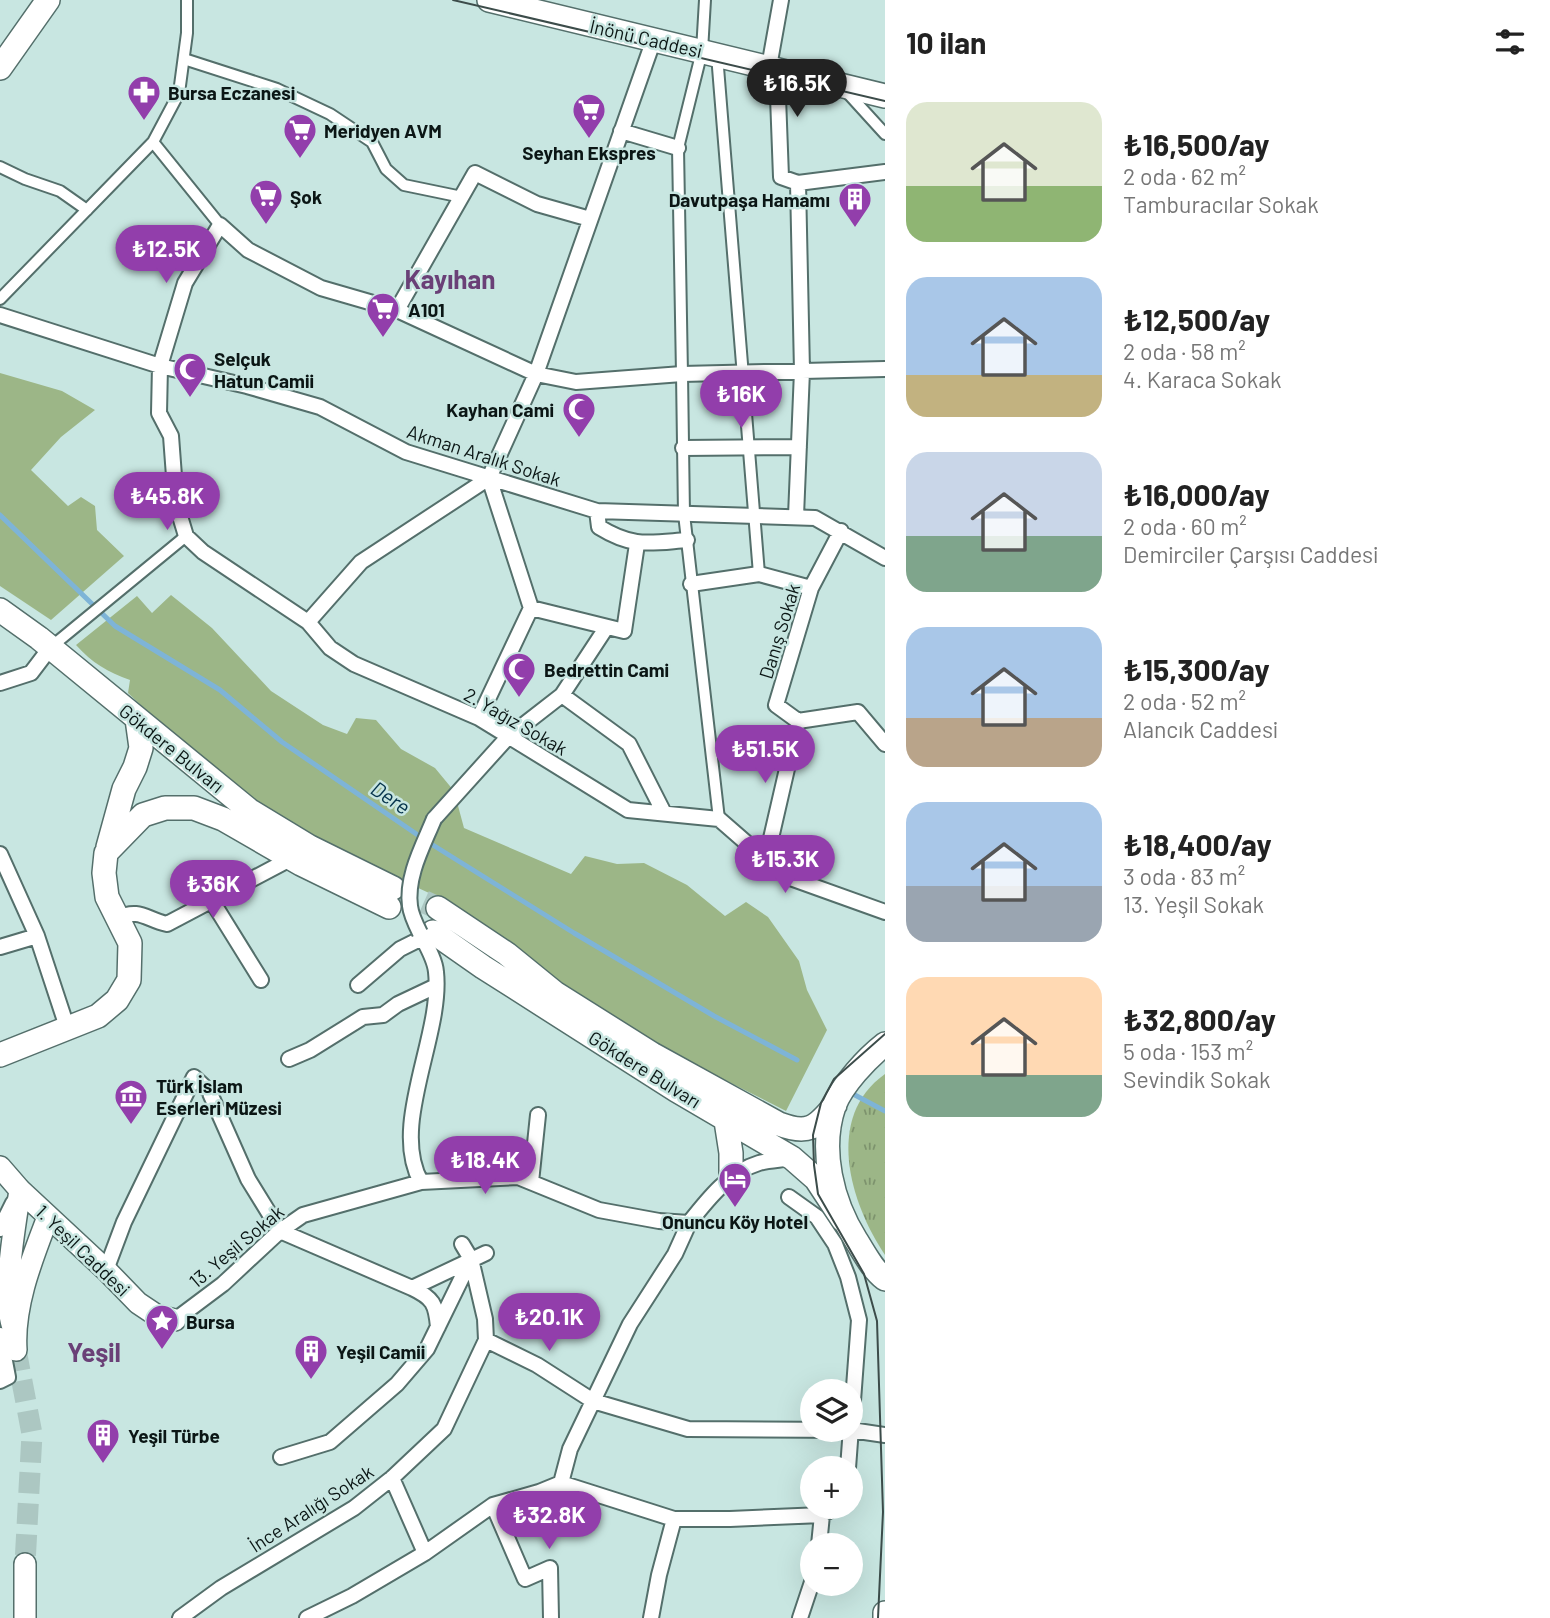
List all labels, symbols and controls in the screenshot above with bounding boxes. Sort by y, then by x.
street label: İnönü Caddesi [588,14,704,62]
icon: filters [1491,23,1529,61]
text: 10 ilan [906,24,986,60]
pin: ₺16.5K [740,60,854,119]
text: ₺16.5K [763,68,831,96]
pharmacy icon: Bursa Eczanesi [125,73,163,122]
place label: Bursa Eczanesi [168,81,295,104]
supermarket icon: Seyhan Ekspres [570,91,608,140]
supermarket icon: Meridyen AVM [281,111,319,160]
place label: Meridyen AVM [324,119,442,142]
text: ₺16,500/ay [1123,126,1269,162]
icon: home [962,130,1046,214]
place label: Seyhan Ekspres [522,141,656,164]
text: 2 oda · 62 m² [1123,162,1246,190]
supermarket icon: Şok [247,177,285,226]
building icon: Davutpaşa Hamamı [836,180,874,229]
place label: Şok [290,185,322,208]
place label: Davutpaşa Hamamı [669,188,830,211]
text: Tamburacılar Sokak [1123,190,1319,218]
pin: ₺12.5K [109,226,223,285]
text: ₺12.5K [132,234,200,262]
district label: Kayıhan [404,263,496,294]
supermarket icon: A101 [364,290,402,339]
place label: A101 [408,298,445,321]
text: ₺12,500/ay [1123,301,1270,337]
icon: home [962,305,1046,389]
text: 2 oda · 58 m² [1123,337,1246,365]
place label: Selçuk Hatun Camii [214,347,314,392]
mosque icon: Selçuk Hatun Camii [171,350,209,399]
text: 4. Karaca Sokak [1123,365,1281,393]
pin: ₺16K [700,370,782,430]
text: ₺16K [716,379,766,407]
mosque icon: Kayhan Cami [560,390,598,439]
place label: Kayhan Cami [446,398,554,421]
street label: Akman Aralık Sokak [404,419,564,491]
pin: ₺45.8K [110,472,224,532]
text: ₺16,000/ay [1123,476,1270,512]
icon: home [962,480,1046,564]
text: ₺45.8K [130,481,204,509]
text: 2 oda · 60 m² [1123,512,1247,540]
text: Demirciler Çarşısı Caddesi [1123,540,1378,568]
street label: Danış Sokak [754,580,804,682]
mosque icon: Bedrettin Cami [500,650,538,699]
text: ₺15,300/ay [1123,651,1270,687]
icon: home [962,655,1046,739]
place label: Bedrettin Cami [544,658,669,681]
street label: 2. Yağız Sokak [460,682,572,760]
text: 2 oda · 52 m² [1123,687,1246,715]
street label: Gökdere Bulvarı [115,699,229,797]
text: Alancık Caddesi [1123,715,1278,743]
pin: ₺51.5K [708,726,822,785]
text: ₺51.5K [731,734,799,762]
water label: Dere [367,775,415,819]
text: ₺18,400/ay [1123,826,1272,862]
icon: home [962,830,1046,914]
pin: ₺15.3K [728,836,842,895]
text: ₺15.3K [751,844,819,872]
pin: ₺36K [172,860,254,920]
text: 3 oda · 83 m² [1123,862,1245,890]
text: ₺36K [186,869,240,897]
text: 13. Yeşil Sokak [1123,890,1264,918]
text: ₺32,800/ay [1123,1001,1276,1037]
icon: home [962,1005,1046,1089]
street label: Gökdere Bulvarı [585,1025,705,1113]
text: 5 oda · 153 m² [1123,1037,1253,1065]
text: Sevindik Sokak [1123,1065,1271,1093]
place label: Türk İslam Eserleri Müzesi [156,1074,282,1119]
museum icon: Türk İslam Eserleri Müzesi [112,1077,150,1126]
pin: ₺18.4K [428,1136,542,1196]
text: ₺18.4K [450,1145,520,1173]
hotel icon: Onuncu Köy Hotel [716,1160,754,1209]
street label: 1. Yeşil Caddesi [31,1199,135,1301]
street label: 13. Yeşil Sokak [184,1200,288,1292]
place label: Onuncu Köy Hotel [662,1210,808,1233]
pin: ₺20.1K [492,1294,606,1353]
place icon: Bursa [143,1302,181,1351]
text: ₺20.1K [514,1302,584,1330]
place label: Bursa [186,1310,235,1333]
building icon: Yeşil Camii [292,1332,330,1381]
district label: Yeşil [67,1336,121,1367]
place label: Yeşil Camii [336,1340,425,1363]
map controls [800,1379,863,1596]
button: layers [800,1379,863,1442]
building icon: Yeşil Türbe [84,1416,122,1465]
place label: Yeşil Türbe [128,1424,220,1447]
button: + [800,1456,863,1519]
street label: İnce Aralığı Sokak [245,1459,377,1557]
pin: ₺32.8K [492,1492,606,1551]
text: ₺32.8K [512,1500,586,1528]
button: − [800,1533,863,1596]

